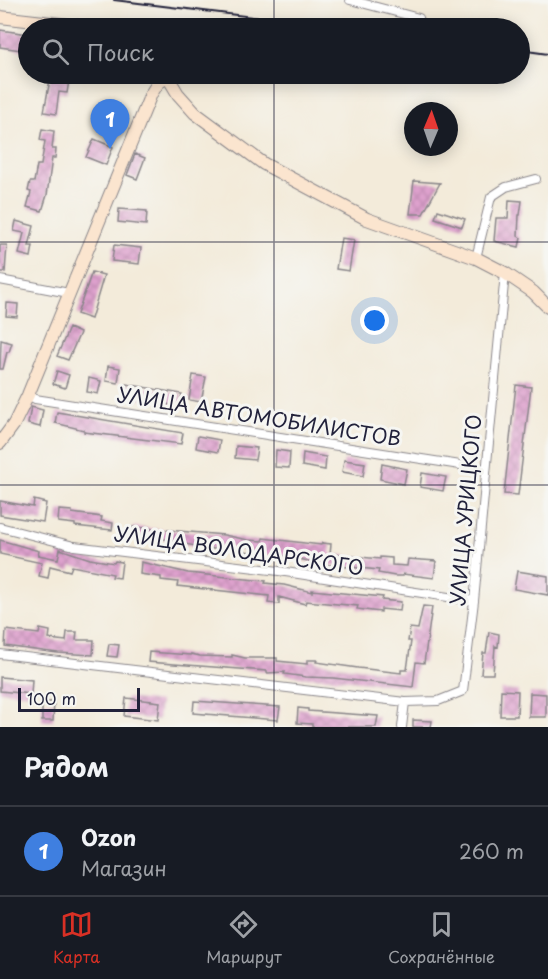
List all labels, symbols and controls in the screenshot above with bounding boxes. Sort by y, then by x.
search box [18,18,530,84]
icon: search [39,35,72,68]
text: Поиск [87,35,154,68]
pin: 1 [90,100,130,149]
north arrow [404,102,458,156]
your location [360,306,389,335]
street label: УЛИЦА АВТОМОБИЛИСТОВ [115,379,403,453]
street label: УЛИЦА УРИЦКОГО [442,413,488,607]
street label: УЛИЦА ВОЛОДАРСКОГО [113,518,366,582]
scale bar [18,685,140,712]
text: 100 m [27,686,76,710]
text: Рядом [24,747,109,786]
text: Ozon [81,820,136,853]
text: 1 [39,836,48,866]
text: 260 m [459,836,524,866]
text: Магазин [81,853,167,883]
tab: Карта [53,908,100,968]
tab: Маршрут [206,908,282,968]
tab: Сохранённые [388,908,495,968]

